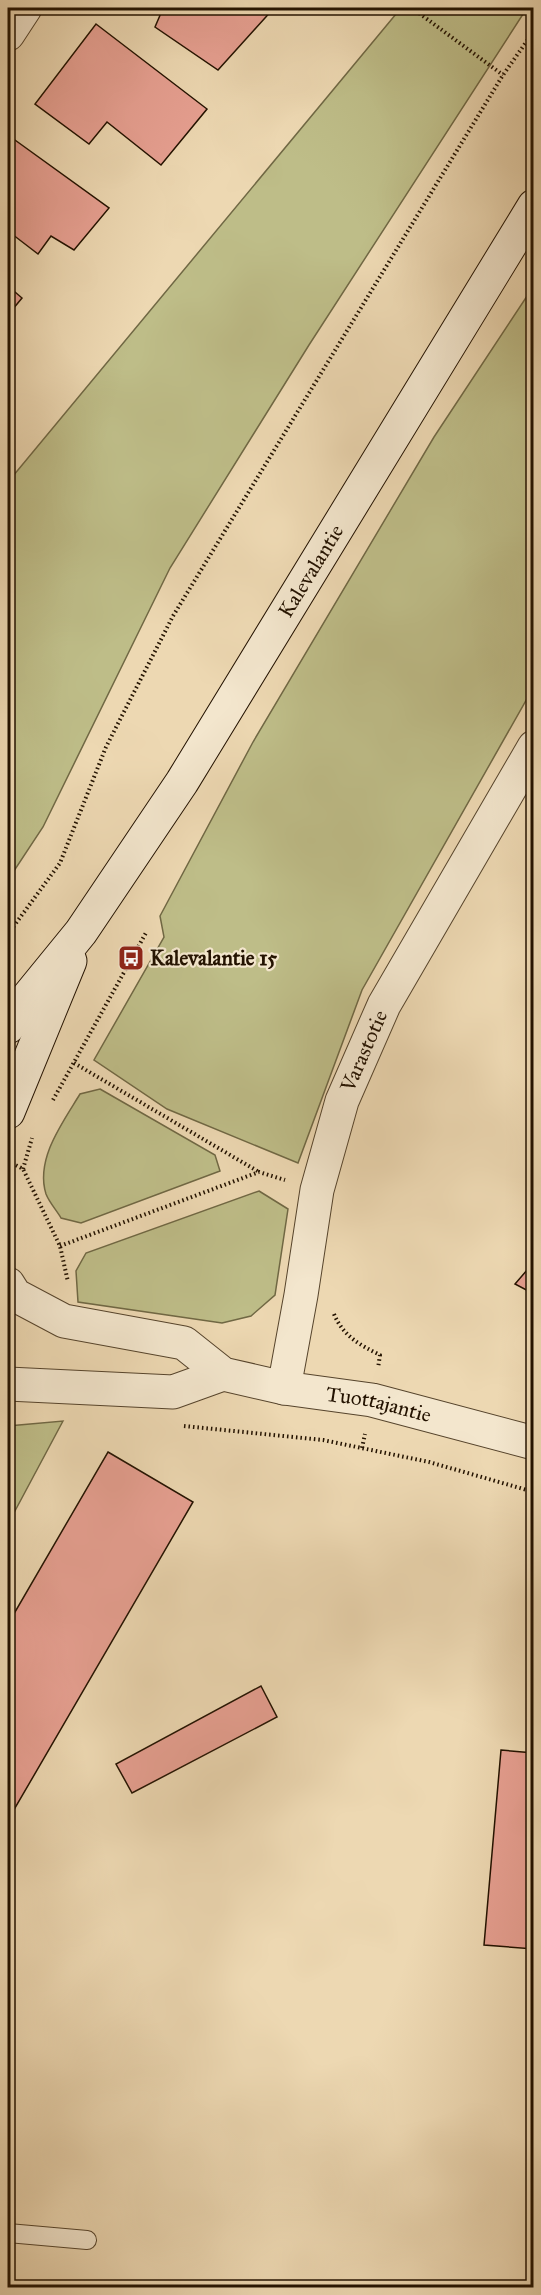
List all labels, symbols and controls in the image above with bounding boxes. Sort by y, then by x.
street label: Kalevalantie [273,519,349,622]
bus stop icon: Kalevalantie 15 [116,943,146,973]
place label: Kalevalantie 15 [150,945,277,971]
street label: Varastotie [334,1006,393,1096]
street label: Tuottajantie [324,1381,434,1428]

